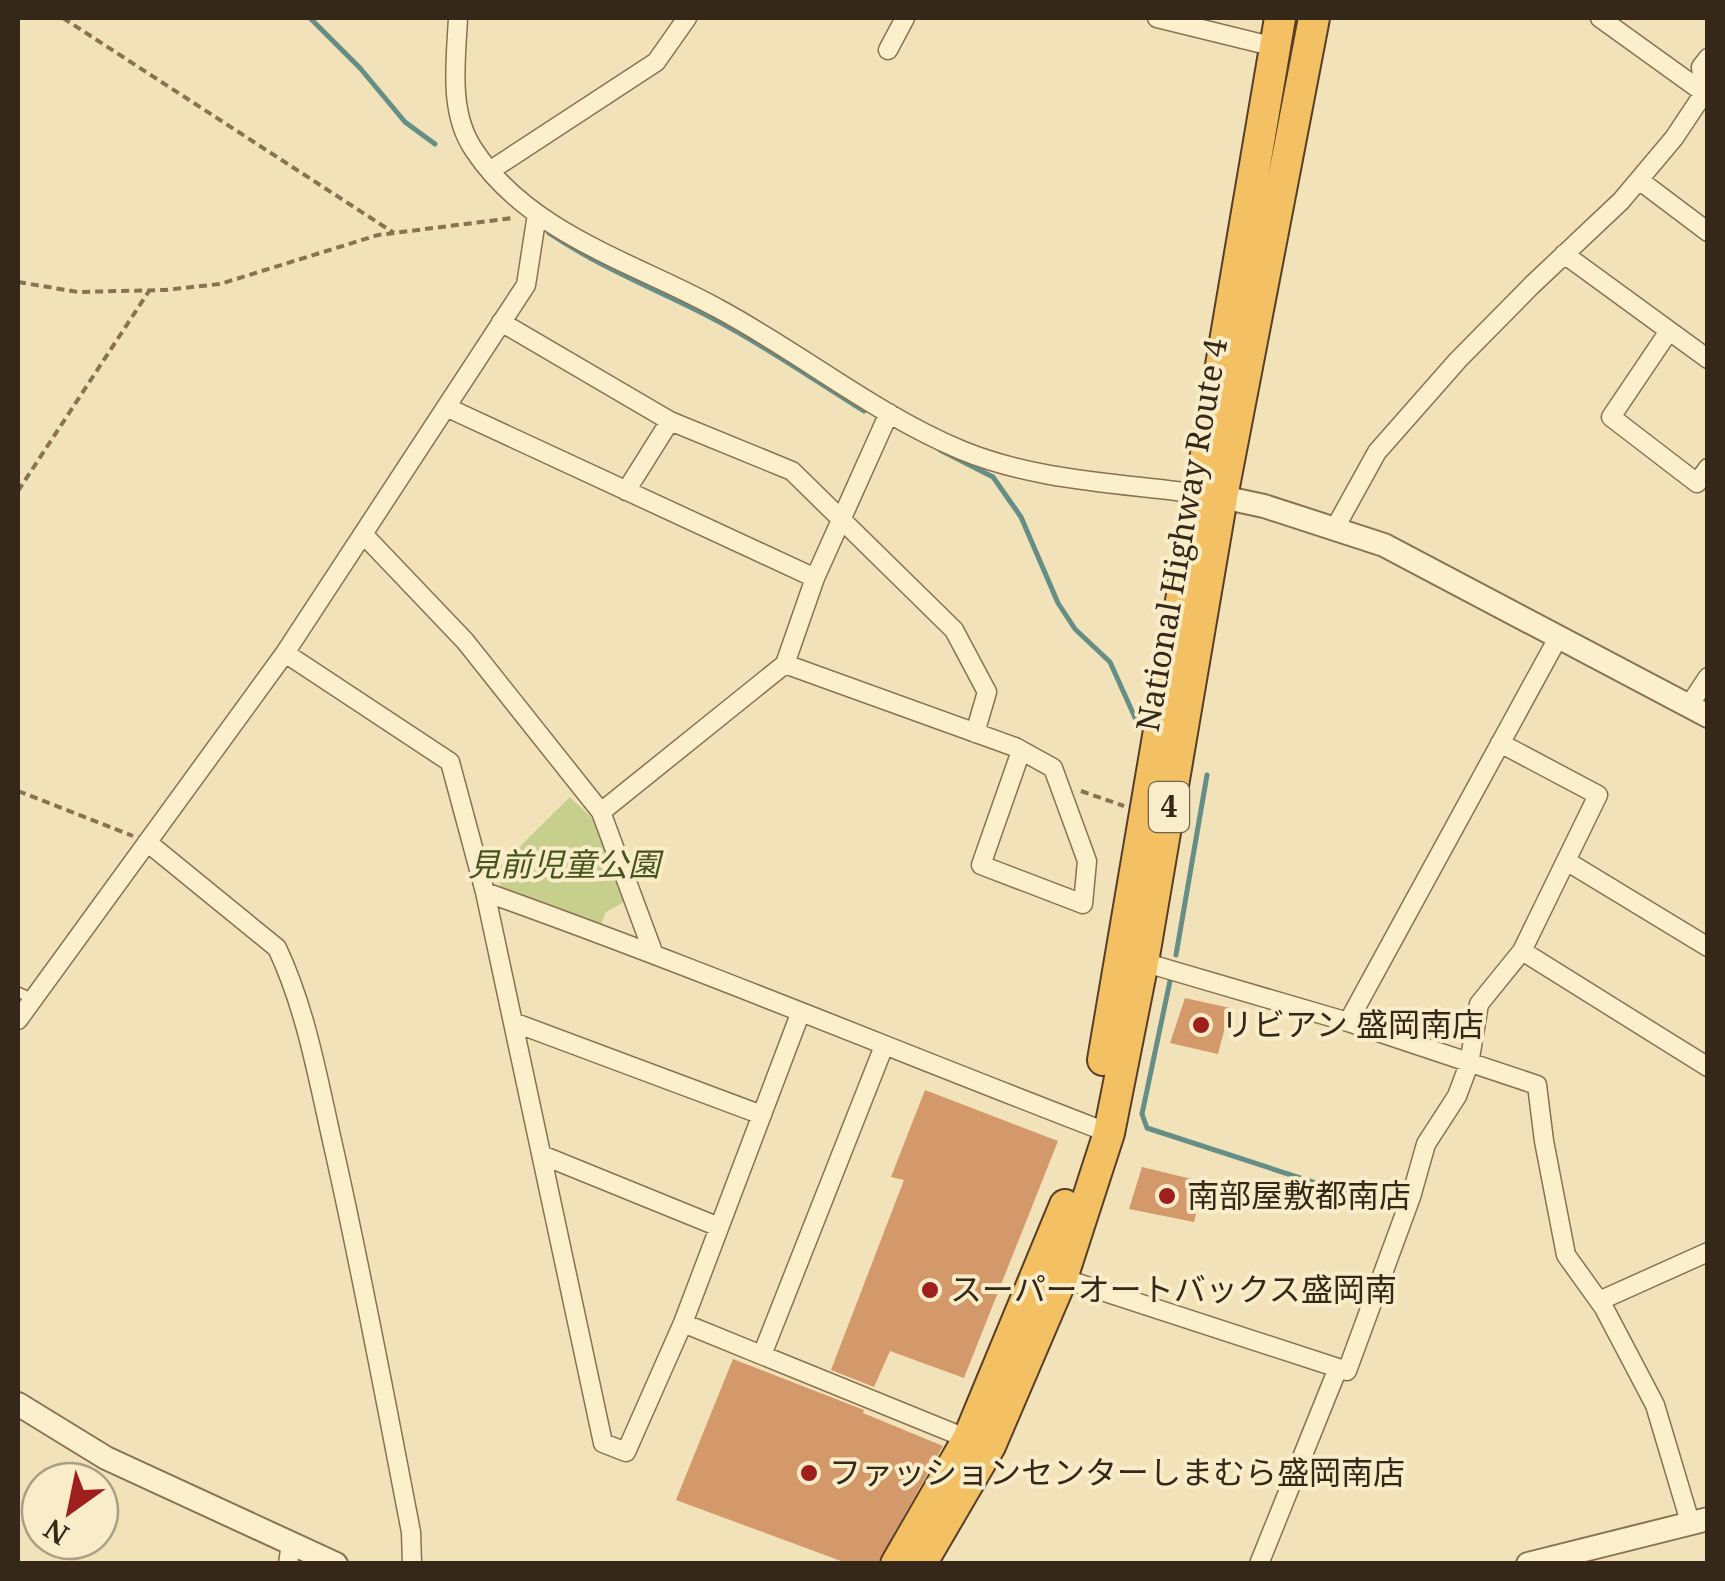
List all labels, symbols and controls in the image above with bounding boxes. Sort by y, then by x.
street label: National Highway Route 4 [1125,335,1236,735]
road number: 4 [1149,782,1189,832]
park label: 見前児童公園 [468,842,664,885]
place label: リビアン 盛岡南店 [1221,1002,1484,1045]
marker: リビアン 盛岡南店 [1190,1014,1212,1036]
place label: 南部屋敷都南店 [1187,1173,1411,1216]
marker: 南部屋敷都南店 [1156,1185,1178,1207]
place label: スーパーオートバックス盛岡南 [950,1267,1397,1310]
marker: スーパーオートバックス盛岡南 [919,1279,941,1301]
place label: ファッションセンターしまむら盛岡南店 [829,1450,1405,1493]
north arrow [20,1461,120,1561]
marker: ファッションセンターしまむら盛岡南店 [798,1462,820,1484]
text: N [36,1511,75,1555]

